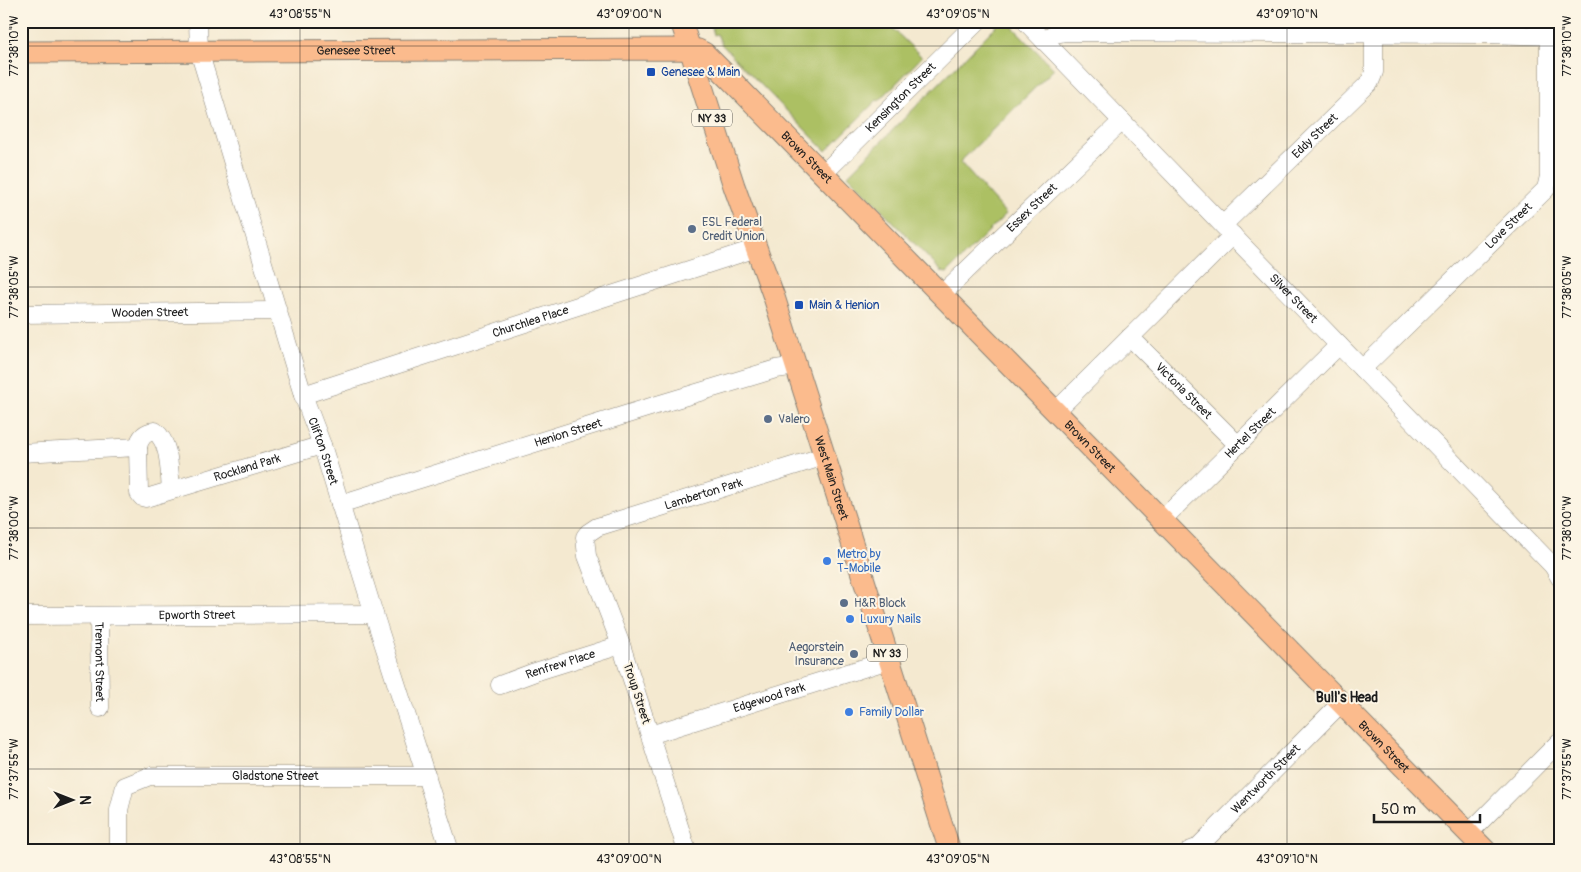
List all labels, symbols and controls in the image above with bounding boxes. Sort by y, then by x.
text: 43°08'55"N [269,7,331,22]
text: 43°09'00"N [596,7,662,22]
text: 43°09'05"N [926,7,990,22]
text: 43°09'10"N [1256,7,1318,22]
text: 77°38'10"W [7,15,22,77]
text: 77°38'10"W [1560,15,1575,77]
street label: Genesee Street [317,43,396,59]
street label: Kensington Street [863,60,939,136]
place label: Genesee & Main [661,65,740,80]
marker: Genesee & Main [645,66,657,78]
road number: NY 33 [692,110,732,126]
street label: Eddy Street [1289,110,1341,162]
street label: Brown Street [777,128,835,187]
street label: Essex Street [1004,180,1061,236]
street label: Love Street [1482,200,1536,252]
place label: ESL Federal Credit Union [702,215,765,244]
marker: ESL Federal Credit Union [686,223,698,235]
text: 77°38'05"W [7,256,22,318]
text: 77°38'05"W [1560,256,1575,318]
street label: Silver Street [1266,271,1321,326]
place label: Main & Henion [809,298,880,313]
marker: Main & Henion [793,299,805,311]
street label: Churchlea Place [491,302,571,341]
street label: Wooden Street [111,305,189,321]
street label: Victoria Street [1152,360,1215,423]
street label: Hertel Street [1222,404,1279,462]
place label: Valero [778,412,811,427]
marker: Valero [762,413,774,425]
street label: Clifton Street [304,415,341,487]
street label: Henion Street [533,416,604,451]
street label: Brown Street [1061,418,1119,476]
street label: West Main Street [811,434,851,522]
street label: Rockland Park [212,451,283,485]
street label: Lamberton Park [663,475,744,514]
text: 77°38'00"W [7,496,22,560]
text: 77°38'00"W [1560,496,1575,560]
place label: Metro by T-Mobile [837,547,881,576]
marker: Metro by T-Mobile [821,555,833,567]
place label: H&R Block [854,596,906,611]
marker: H&R Block [838,597,850,609]
street label: Epworth Street [159,608,235,623]
place label: Luxury Nails [860,612,922,627]
marker: Luxury Nails [844,613,856,625]
street label: Tremont Street [91,622,107,702]
place label: Aegorstein Insurance [789,640,844,669]
road number: NY 33 [867,644,907,661]
street label: Renfrew Place [524,647,597,683]
marker: Aegorstein Insurance [848,648,860,660]
street label: Troup Street [620,661,654,726]
street label: Edgewood Park [732,680,807,716]
district label: Bull's Head [1316,689,1378,706]
place label: Family Dollar [859,705,925,720]
marker: Family Dollar [843,706,855,718]
street label: Brown Street [1355,718,1412,776]
text: 77°37'55"W [7,738,22,800]
text: 77°37'55"W [1560,738,1575,800]
street label: Wentworth Street [1228,741,1304,817]
street label: Gladstone Street [232,769,319,784]
north arrow [48,774,98,824]
scale bar [1374,792,1480,824]
text: N [76,795,93,805]
text: 50 m [1381,800,1416,819]
text: 43°08'55"N [269,852,331,867]
text: 43°09'00"N [596,852,662,867]
text: 43°09'05"N [926,852,990,867]
text: 43°09'10"N [1256,852,1318,867]

